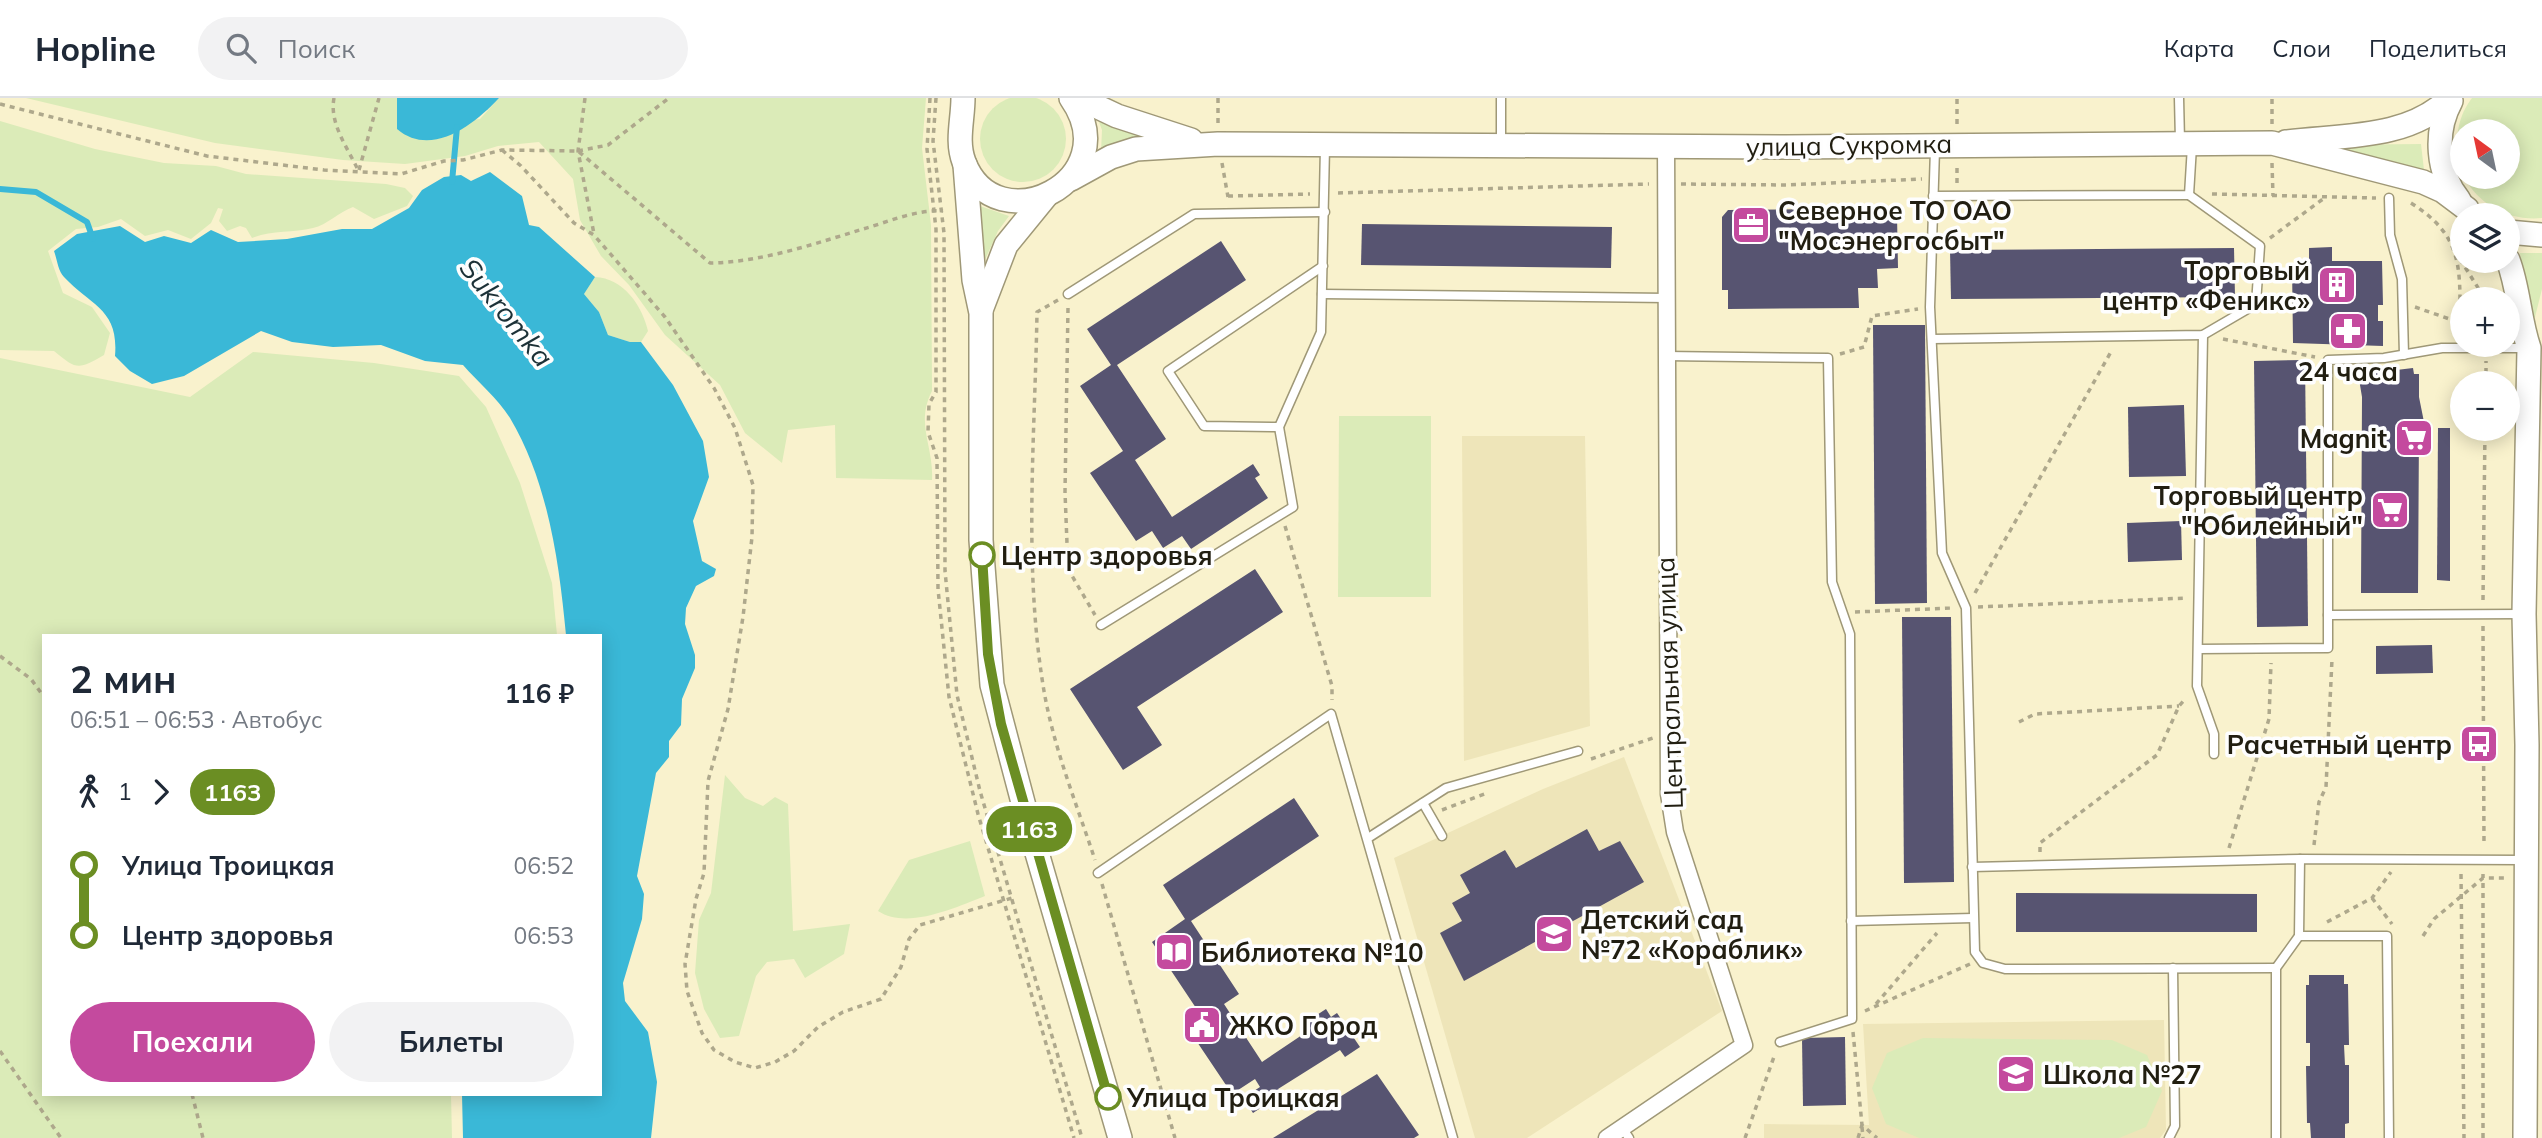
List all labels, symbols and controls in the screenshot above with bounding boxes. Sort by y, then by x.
search box [198,17,688,80]
text: Hopline [35,28,156,69]
icon: search [222,29,260,67]
text: Поиск [278,32,355,65]
text: Карта [2164,33,2234,63]
text: Слои [2272,33,2331,63]
text: Поделиться [2369,33,2507,63]
north arrow [2450,119,2520,189]
map controls [2450,119,2520,441]
street label: улица Сукромка [1746,127,1952,163]
place label: Северное ТО ОАО "Мосэнергосбыт" [1778,194,2012,257]
button: layers [2450,203,2520,273]
office icon: Северное ТО ОАО "Мосэнергосбыт" [1730,204,1772,246]
water label: Sukromka [453,251,561,373]
place label: Торговый центр «Феникс» [2102,254,2310,317]
building icon: Торговый центр «Феникс» [2316,264,2358,306]
button: + [2450,287,2520,357]
pharmacy icon: 24 часа [2327,310,2369,352]
place label: 24 часа [2298,355,2398,388]
button: − [2450,371,2520,441]
supermarket icon: Magnit [2393,417,2435,459]
place label: Magnit [2300,422,2387,455]
place label: Торговый центр "Юбилейный" [2154,479,2363,542]
supermarket icon: Торговый центр "Юбилейный" [2369,489,2411,531]
place label: Центр здоровья [1001,539,1213,572]
marker: Центр здоровья [969,542,995,568]
street label: Центральная улица [1648,556,1690,810]
text: 2 мин [70,655,177,703]
text: 116 ₽ [504,677,574,710]
text: 06:51 – 06:53 · Автобус [70,705,323,734]
bus stop icon: Расчетный центр [2458,723,2500,765]
place label: Расчетный центр [2227,728,2452,761]
icon: walk [70,773,108,811]
icon: forward [142,773,180,811]
text: 1 [118,777,132,806]
text: 1163 [204,777,261,807]
line badge: 1163 [980,806,1078,852]
text: 1163 [1000,814,1058,844]
text: Улица Троицкая [122,849,334,882]
text: 06:52 [514,851,574,880]
place label: Детский сад №72 «Кораблик» [1581,903,1803,966]
school or university icon: Детский сад №72 «Кораблик» [1533,913,1575,955]
text: Центр здоровья [122,919,334,952]
text: 06:53 [514,921,574,950]
library icon: Библиотека №10 [1153,931,1195,973]
place label: Библиотека №10 [1201,936,1424,969]
button: Поехали [70,1002,315,1082]
button: Билеты [329,1002,574,1082]
public building icon: ЖКО Город [1181,1004,1223,1046]
place label: ЖКО Город [1229,1009,1377,1042]
school or university icon: Школа №27 [1995,1053,2037,1095]
place label: Школа №27 [2043,1058,2202,1091]
place label: Улица Троицкая [1126,1081,1339,1114]
marker: Улица Троицкая [1095,1084,1121,1110]

